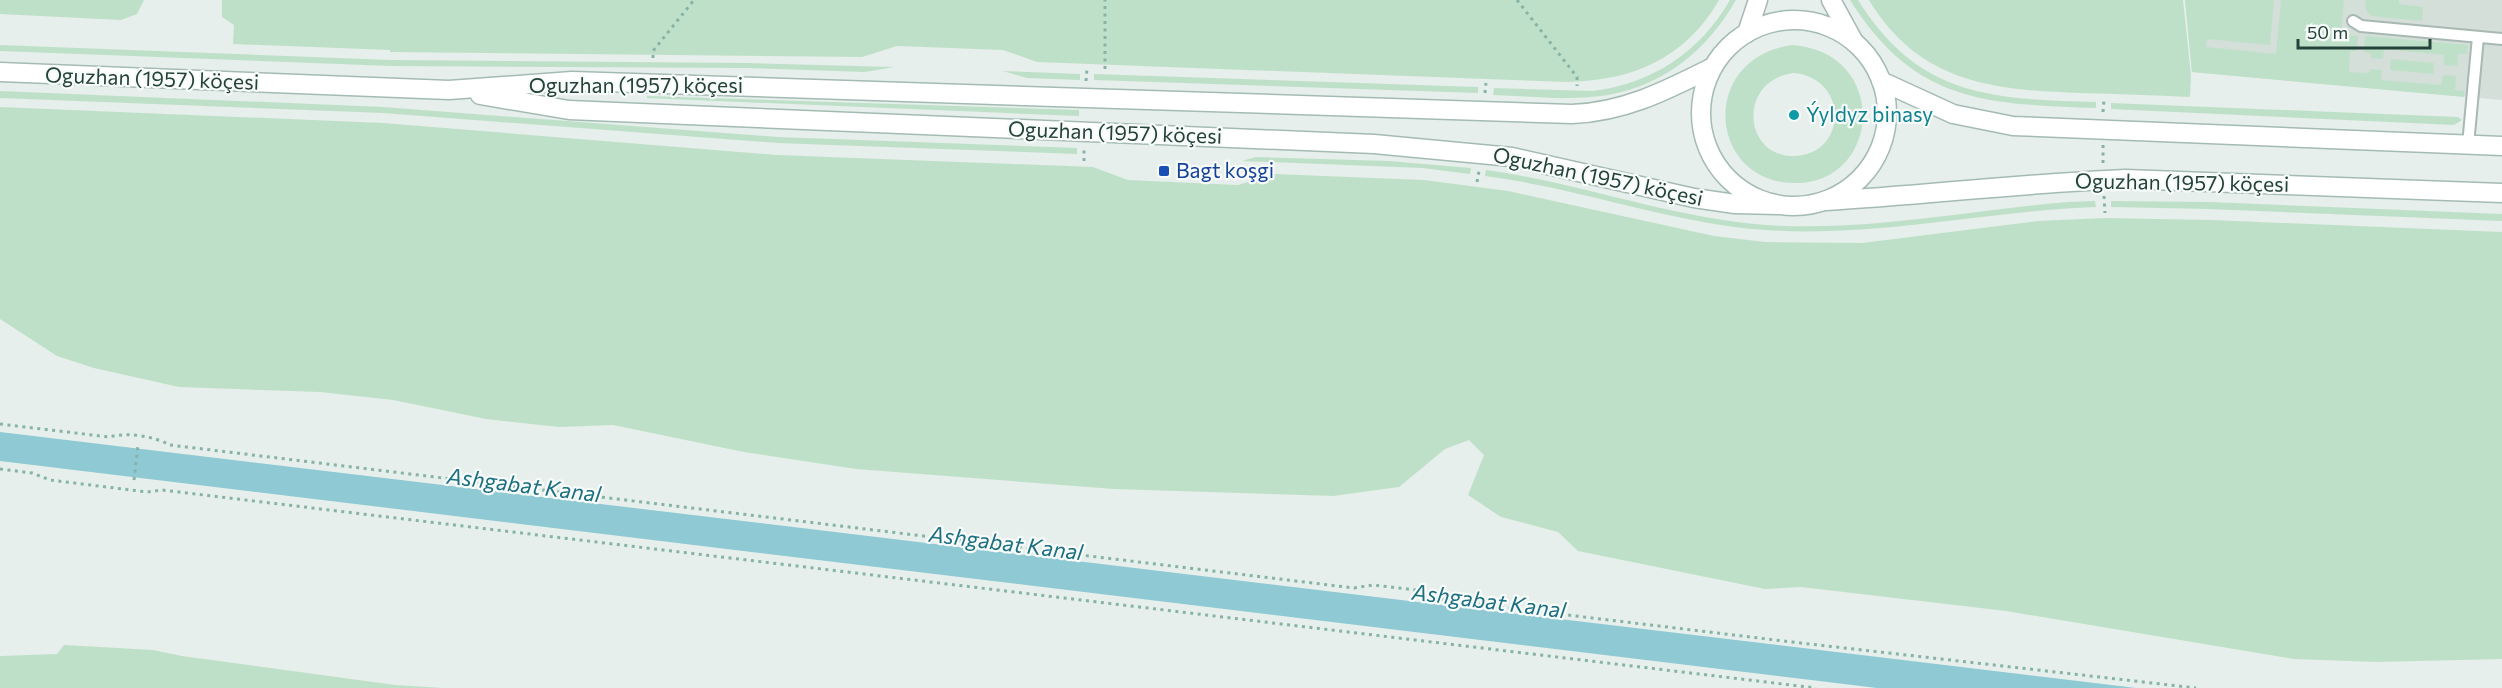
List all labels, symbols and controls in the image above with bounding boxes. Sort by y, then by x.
scale bar [2298,12,2430,50]
text: 50 m [2307,21,2348,43]
street label: Oguzhan (1957) köçesi [45,61,260,94]
street label: Oguzhan (1957) köçesi [529,72,743,97]
place label: Ýyldyz binasy [1806,101,1933,126]
marker: Ýyldyz binasy [1787,108,1801,122]
street label: Oguzhan (1957) köçesi [1008,115,1223,148]
street label: Oguzhan (1957) köçesi [1491,141,1706,210]
place label: Bagt koşgi [1176,157,1274,182]
marker: Bagt koşgi [1157,164,1171,178]
street label: Oguzhan (1957) köçesi [2075,167,2289,196]
water label: Ashgabat Kanal [445,462,603,507]
water label: Ashgabat Kanal [927,520,1085,565]
water label: Ashgabat Kanal [1410,578,1568,623]

